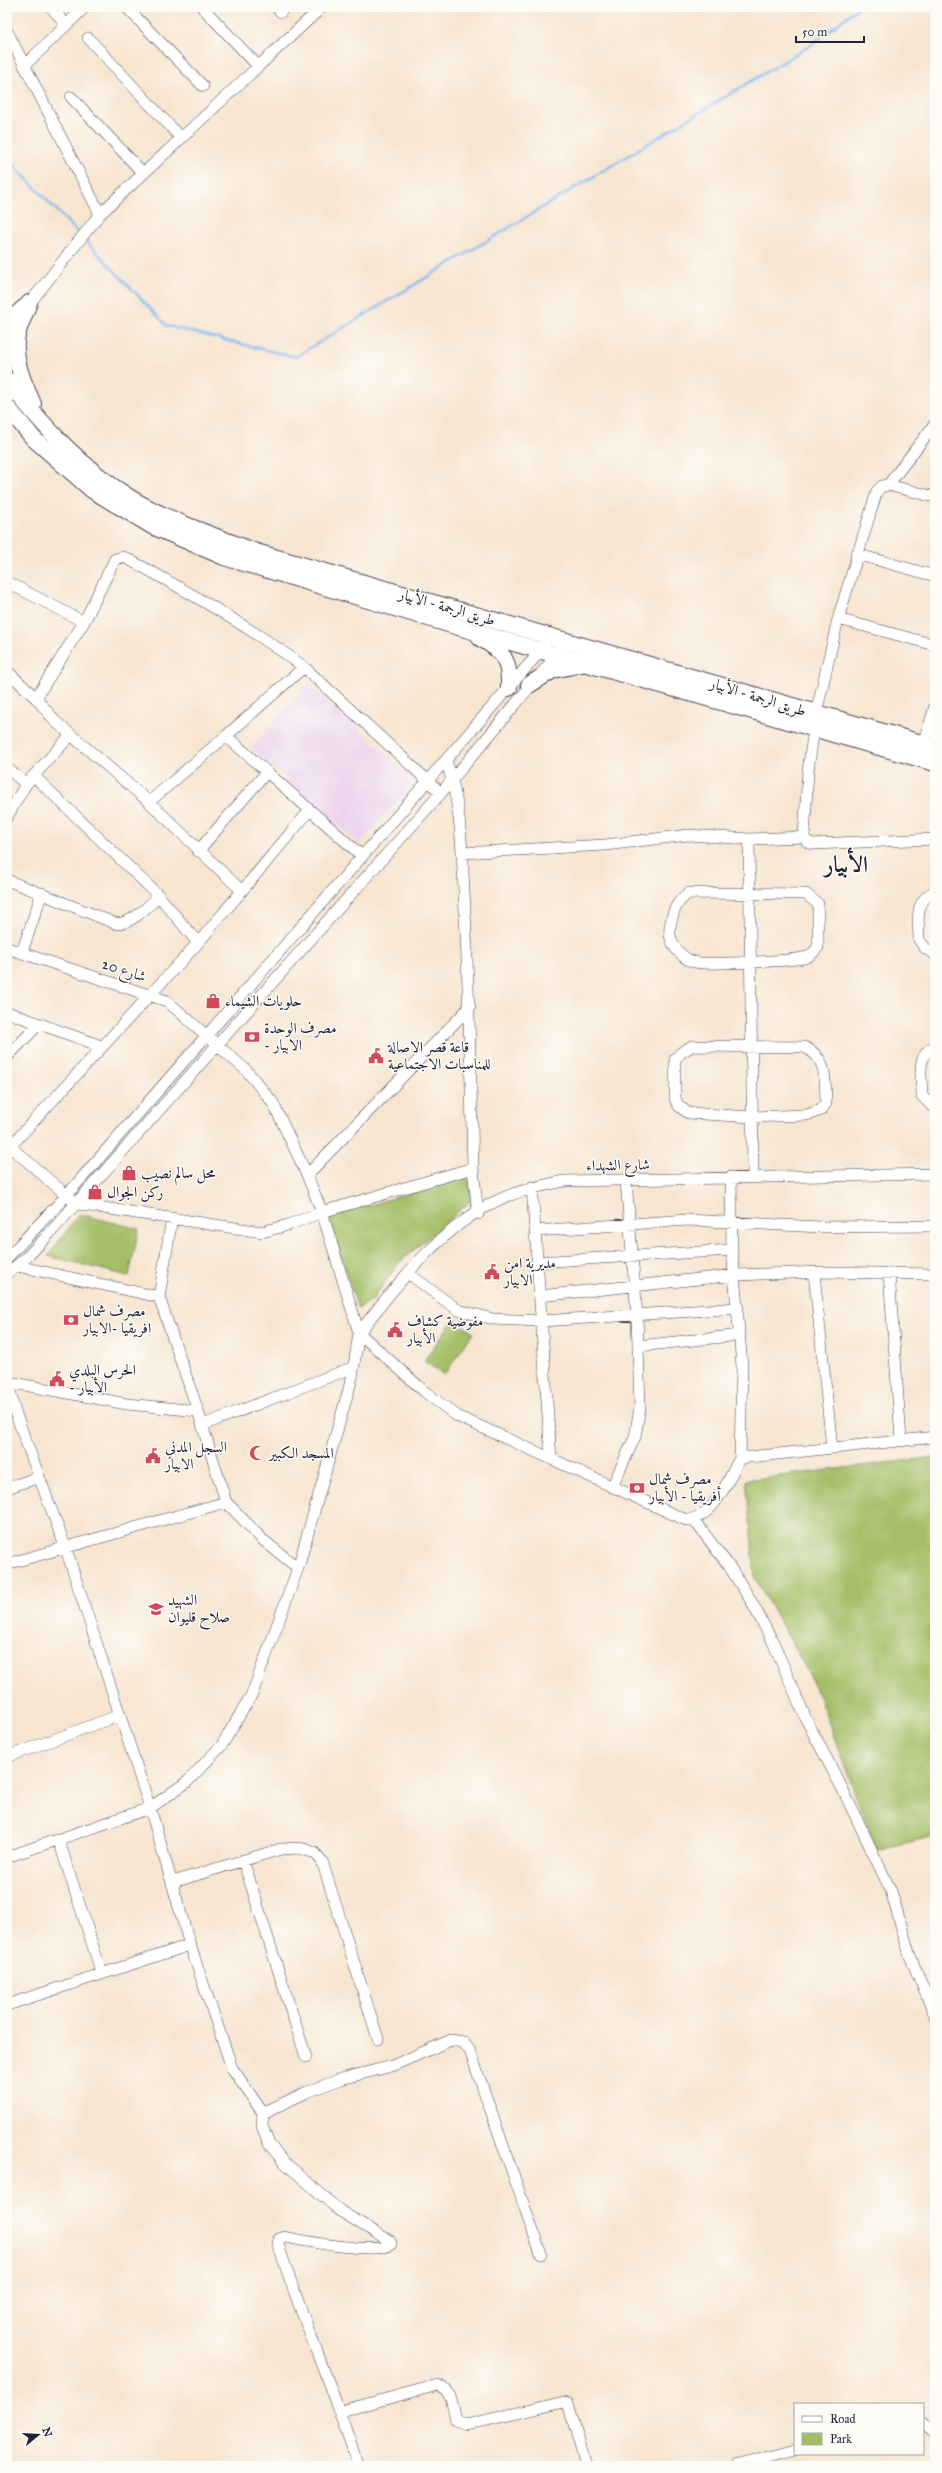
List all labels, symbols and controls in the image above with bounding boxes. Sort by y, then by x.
scale bar [796,18,864,44]
text: 50 m [802,25,827,39]
street label: طريق الرجمة - الأبيار [395,582,498,630]
street label: طريق الرجمة - الأبيار [706,671,809,721]
district label: الأبيار [821,847,868,878]
street label: شارع 20 [98,954,148,989]
shop icon: حلويات الشيماء [204,992,222,1010]
place label: حلويات الشيماء [225,992,302,1010]
place label: مصرف الوحدة - الابيار [264,1019,337,1054]
bank icon: مصرف الوحدة - الابيار [243,1028,261,1046]
place label: قاعة قصر الاصالة للمناسبات الاجتماعية [387,1038,491,1073]
public building icon: قاعة قصر الاصالة للمناسبات الاجتماعية [367,1047,385,1065]
street label: شارع الشهداء [586,1155,650,1179]
shop icon: محل سالم نصيب [120,1164,138,1182]
place label: محل سالم نصيب [141,1164,215,1186]
shop icon: ركن الجوال [86,1183,104,1201]
place label: ركن الجوال [107,1183,163,1202]
place label: مديرية امن الابيار [502,1254,556,1289]
public building icon: مديرية امن الابيار [483,1263,501,1281]
place label: مصرف شمال افريقيا -الابيار [81,1302,151,1338]
bank icon: مصرف شمال افريقيا -الابيار [62,1311,80,1329]
place label: مفوضية كشاف الأبيار [405,1312,483,1347]
public building icon: مفوضية كشاف الأبيار [386,1321,404,1339]
place label: الحرس البلدي - الأبيار [69,1361,136,1396]
public building icon: الحرس البلدي - الأبيار [48,1370,66,1388]
place label: السجل المدني الابيار [163,1438,227,1473]
mosque icon: المسجد الكبير [248,1444,266,1462]
place label: المسجد الكبير [267,1444,334,1462]
public building icon: السجل المدني الابيار [144,1447,162,1465]
place label: مصرف شمال أفريقيا - الأبيار [647,1470,721,1506]
bank icon: مصرف شمال أفريقيا - الأبيار [628,1479,646,1497]
place label: الشهيد صلاح قليوان [168,1591,230,1630]
school or university icon: الشهيد صلاح قليوان [147,1600,165,1618]
legend [794,2403,924,2455]
text: Road [830,2412,856,2426]
north arrow [18,2415,58,2455]
text: N [39,2426,55,2439]
text: Park [830,2432,852,2446]

